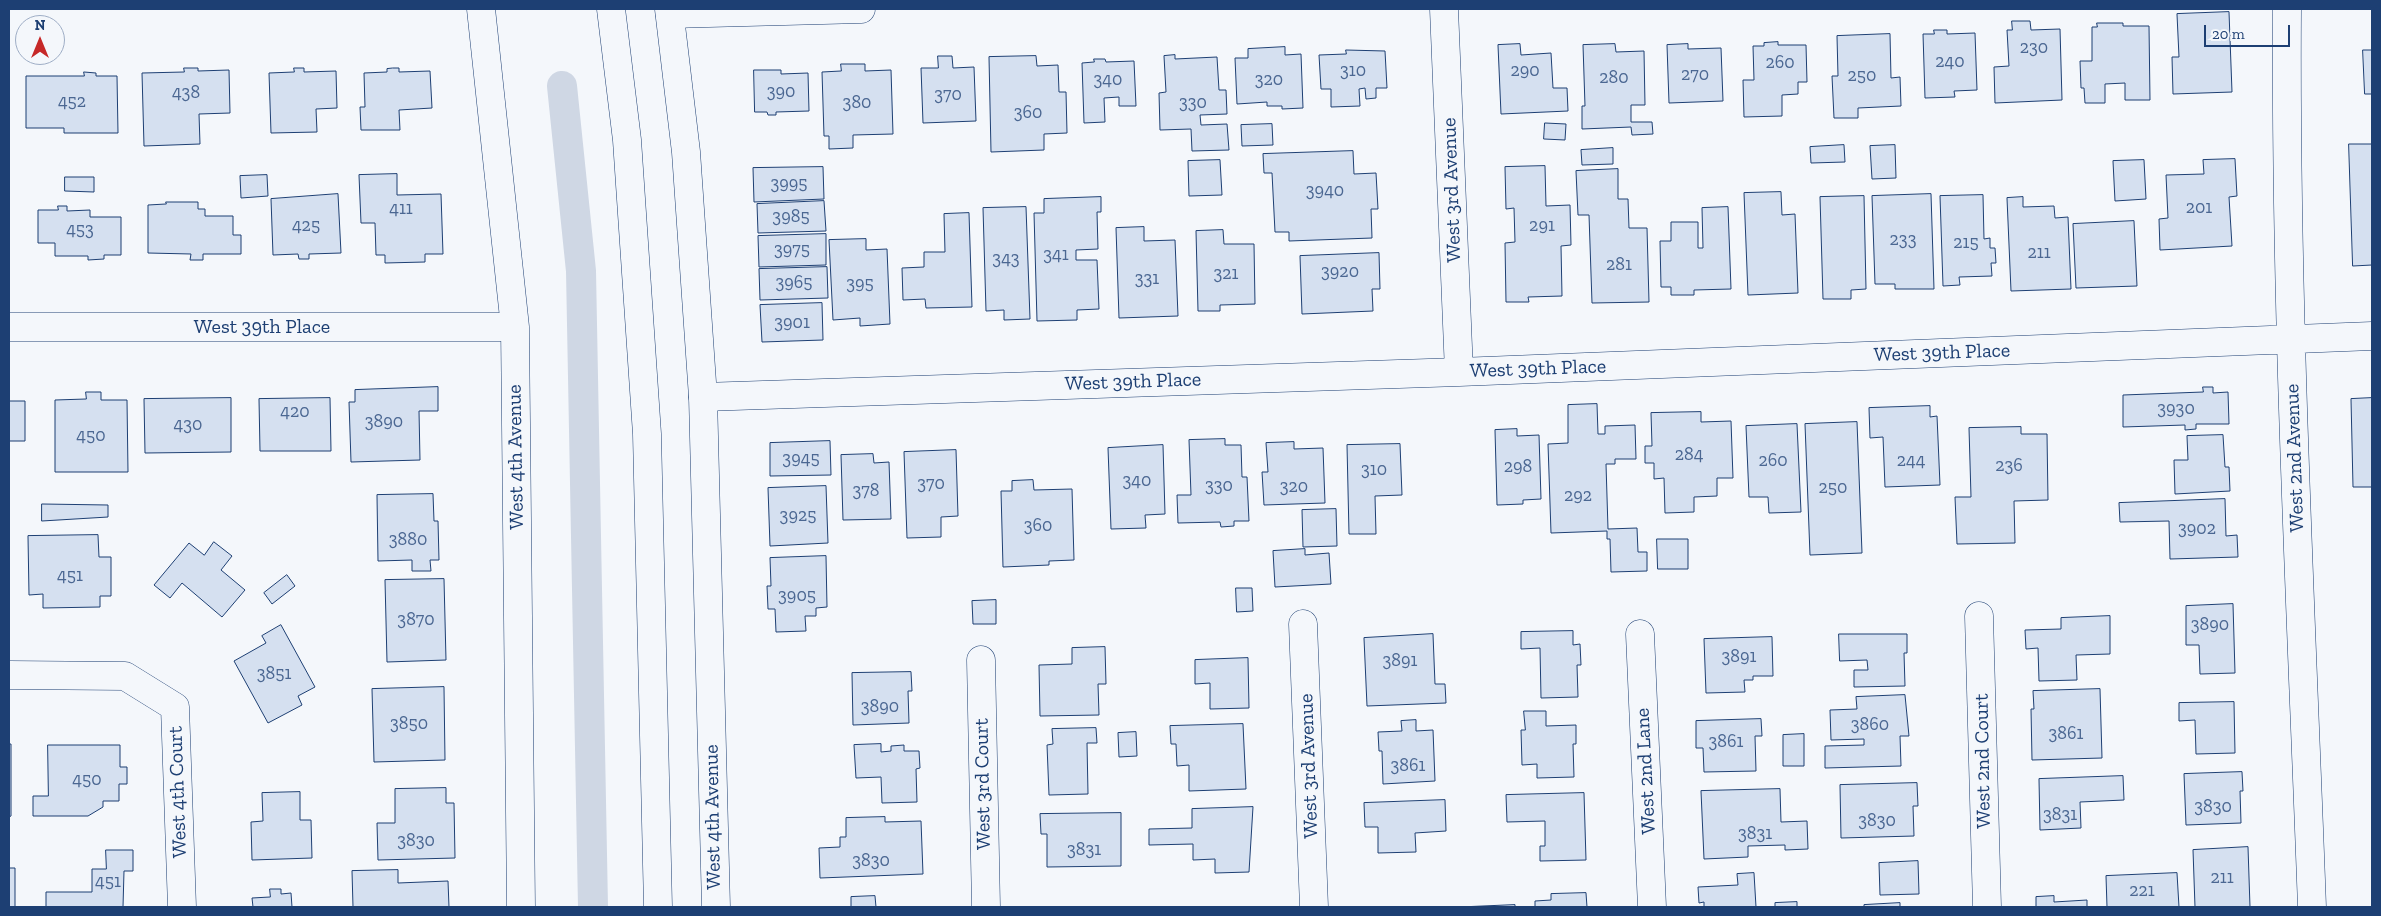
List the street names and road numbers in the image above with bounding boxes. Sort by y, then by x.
street label: West 3rd Avenue [1437,117,1467,263]
street label: West 39th Place [194,315,330,339]
street label: West 39th Place [1873,339,2011,367]
street label: West 39th Place [1469,355,1607,383]
street label: West 39th Place [1064,368,1202,396]
street label: West 2nd Avenue [2280,383,2310,533]
street label: West 4th Avenue [503,384,529,530]
street label: West 3rd Avenue [1294,693,1324,839]
street label: West 2nd Court [1970,693,1996,829]
street label: West 2nd Lane [1631,707,1661,835]
street label: West 3rd Court [970,718,996,850]
street label: West 4th Court [164,726,192,858]
street label: West 4th Avenue [700,744,726,890]

